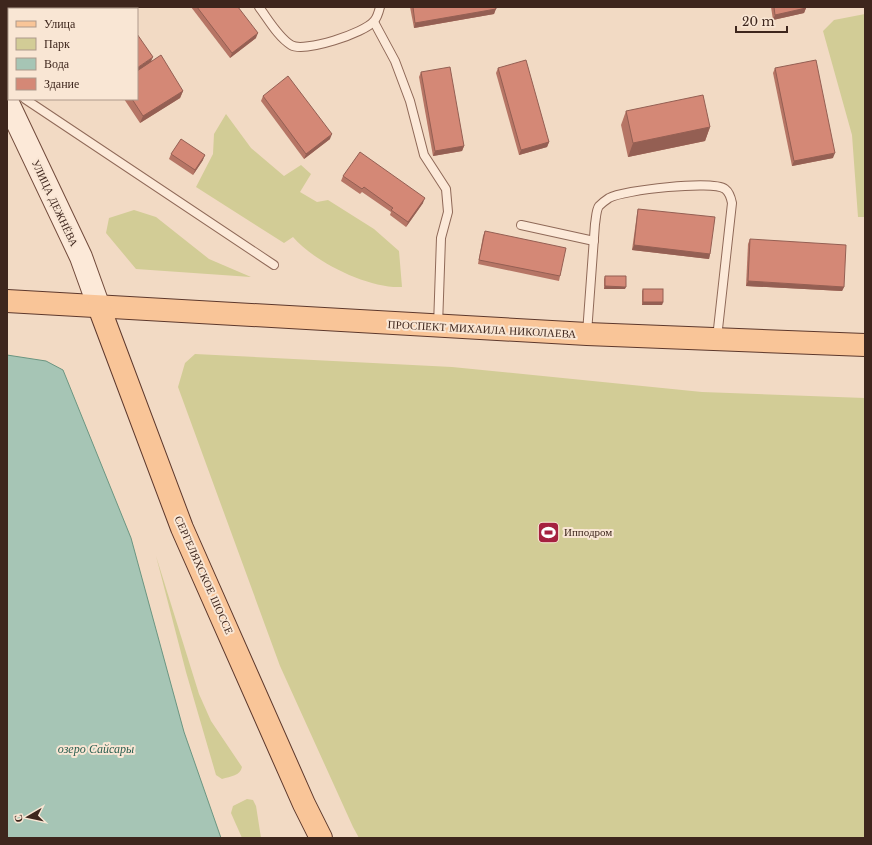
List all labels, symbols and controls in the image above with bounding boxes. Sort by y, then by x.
legend [8,8,138,100]
scale bar [736,8,787,34]
text: 20 m [742,14,774,29]
text: Улица [44,16,76,31]
text: Парк [44,36,70,51]
text: Вода [44,56,70,71]
text: Здание [44,76,79,91]
street label: УЛИЦА ДЕЖНЁВА [29,157,81,249]
street label: ПРОСПЕКТ МИХАИЛА НИКОЛАЕВА [387,317,577,341]
street label: СЕРГЕЛЯХСКОЕ ШОССЕ [172,514,237,637]
sports icon: Ипподром [535,519,561,545]
place label: Ипподром [564,525,612,539]
water label: озеро Сайсары [58,741,134,756]
north arrow [8,797,48,837]
text: С [11,813,26,824]

